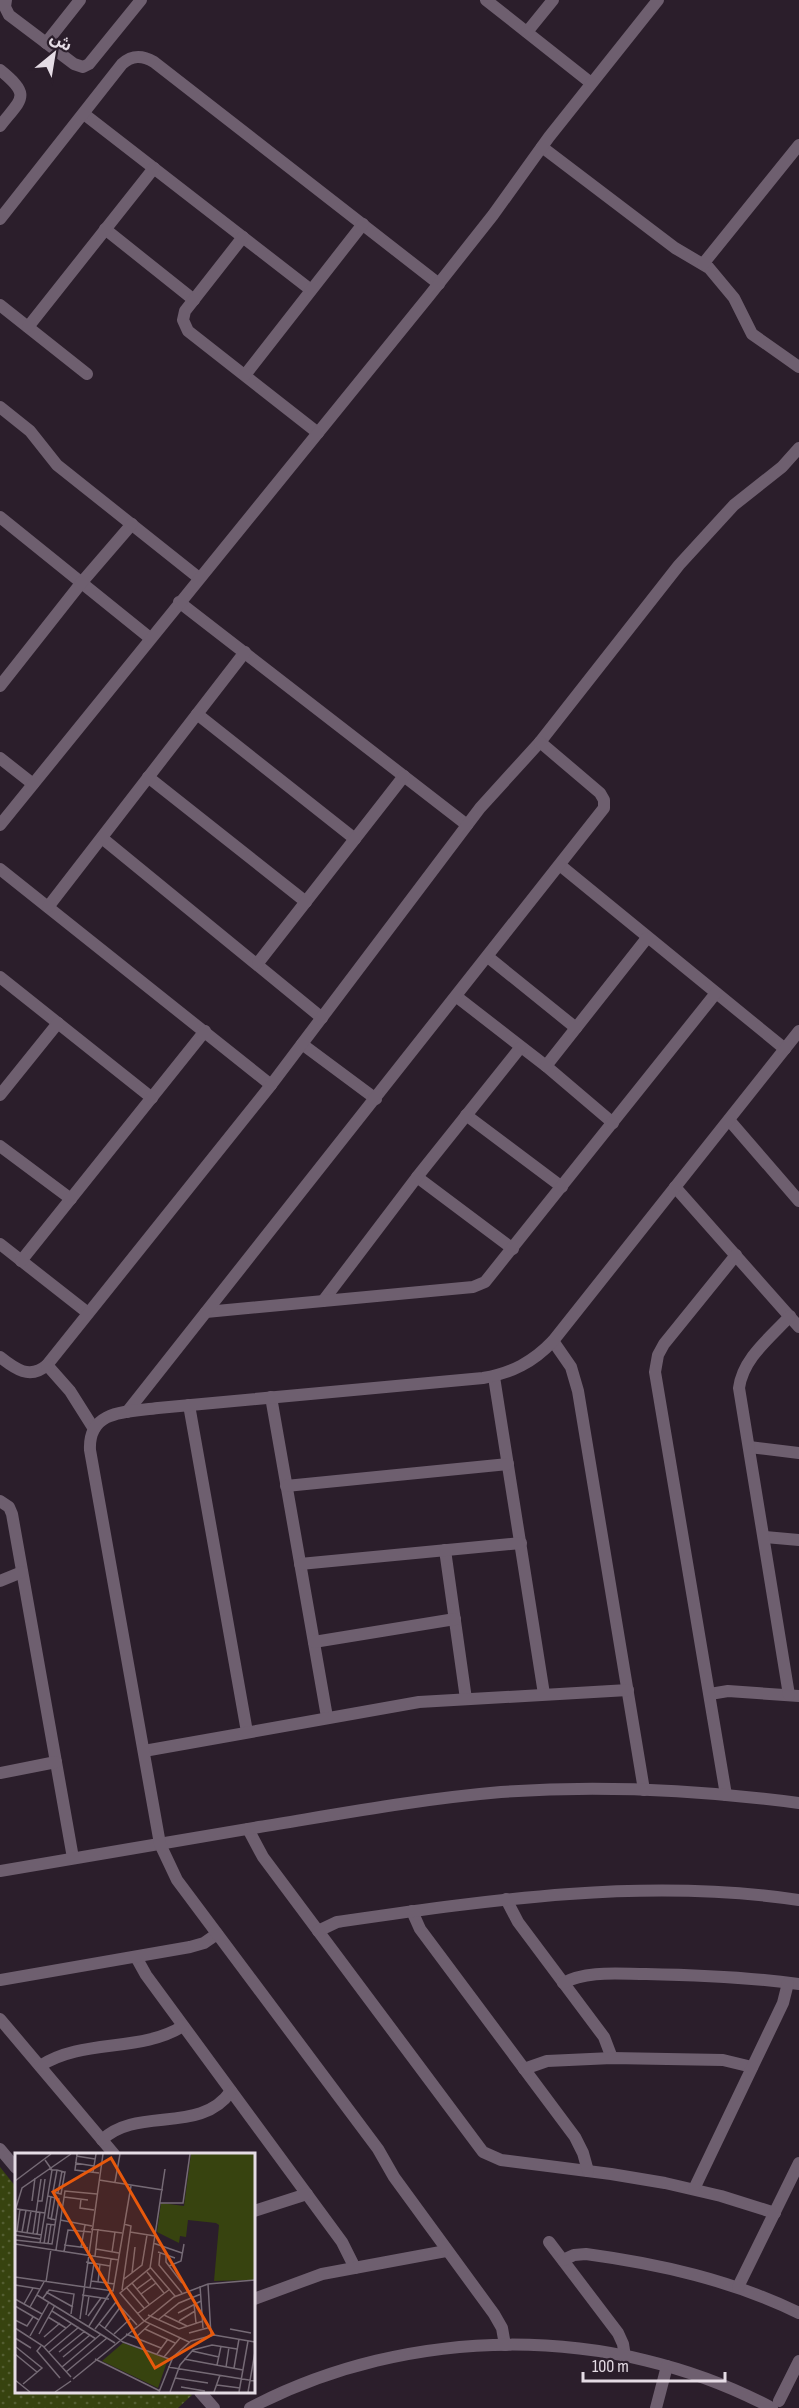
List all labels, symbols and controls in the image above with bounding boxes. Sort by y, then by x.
north arrow [24,24,84,84]
text: ش [47,29,75,56]
inset map [15,2153,255,2393]
scale bar [583,2345,726,2383]
text: 100 m [592,2356,629,2377]

